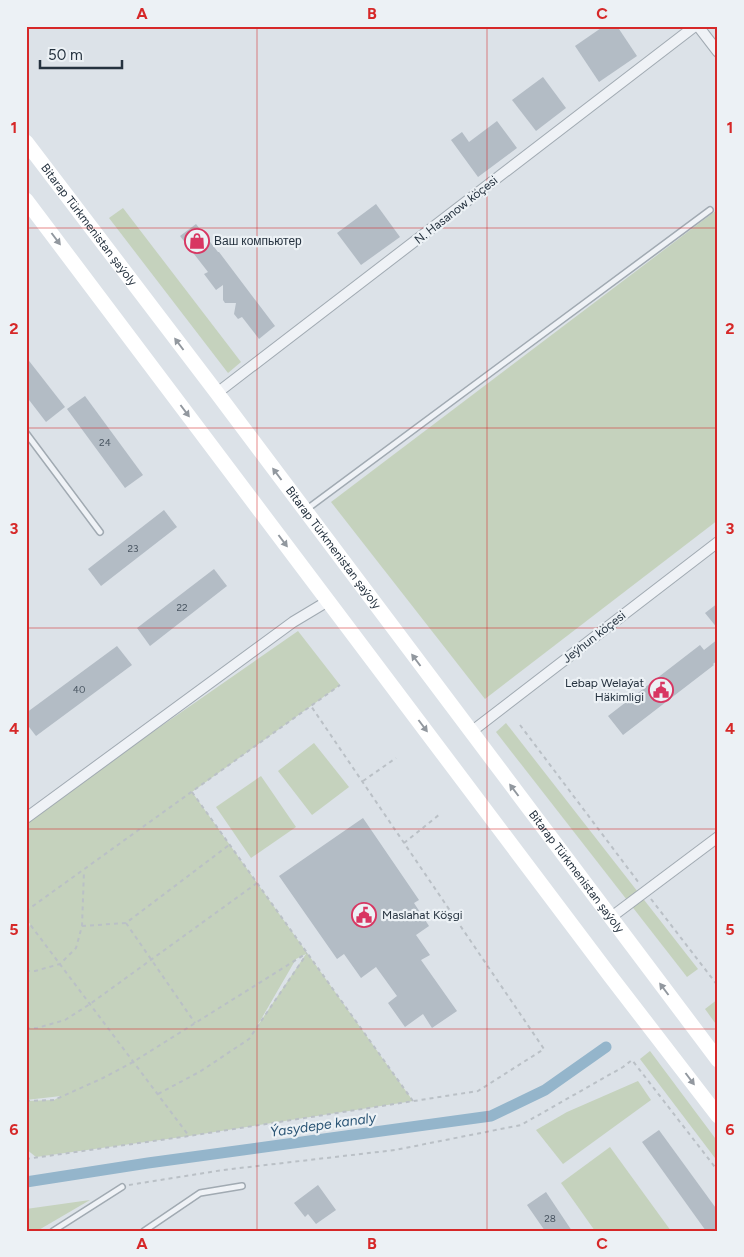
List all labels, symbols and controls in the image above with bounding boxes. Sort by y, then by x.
text: A [136,4,148,23]
text: B [367,4,377,23]
text: C [596,4,608,23]
scale bar [40,38,122,70]
text: 50 m [48,46,83,64]
text: 1 [11,118,17,137]
text: 1 [727,118,733,137]
street label: Bitarap Türkmenistan şaýoly [38,161,140,289]
street label: N. Hasanow köçesi [412,173,500,247]
shop icon: Ваш компьютер [184,228,210,254]
one-way arrow [50,232,61,245]
place label: Ваш компьютер [214,234,302,248]
text: 2 [9,319,19,338]
text: 2 [725,319,735,338]
one-way arrow [174,337,184,351]
one-way arrow [180,404,190,418]
house number: 24 [99,436,111,449]
one-way arrow [271,468,282,481]
street label: Bitarap Türkmenistan şaýoly [283,484,384,612]
text: 3 [10,519,19,538]
text: 3 [726,519,735,538]
one-way arrow [277,534,288,547]
house number: 23 [127,542,139,555]
house number: 22 [176,601,188,614]
street label: Jeýhun köçesi [560,608,628,666]
one-way arrow [411,653,421,667]
place label: Lebap Welaýat Häkimligi [565,676,644,704]
public building icon: Lebap Welaýat Häkimligi [648,677,674,703]
house number: 40 [73,683,85,696]
text: 4 [9,719,19,738]
one-way arrow [417,719,428,732]
text: 4 [725,719,735,738]
one-way arrow [508,784,519,797]
street label: Bitarap Türkmenistan şaýoly [526,808,627,936]
public building icon: Maslahat Köşgi [351,902,377,928]
place label: Maslahat Köşgi [382,908,463,922]
text: 5 [9,920,19,939]
text: 5 [725,920,735,939]
one-way arrow [659,982,669,996]
one-way arrow [685,1073,695,1086]
water label: Ýasydepe kanaly [269,1109,378,1141]
text: 6 [9,1120,19,1139]
text: 6 [725,1120,735,1139]
house number: 28 [544,1212,556,1225]
text: A [136,1234,148,1253]
text: B [367,1234,377,1253]
text: C [596,1234,608,1253]

